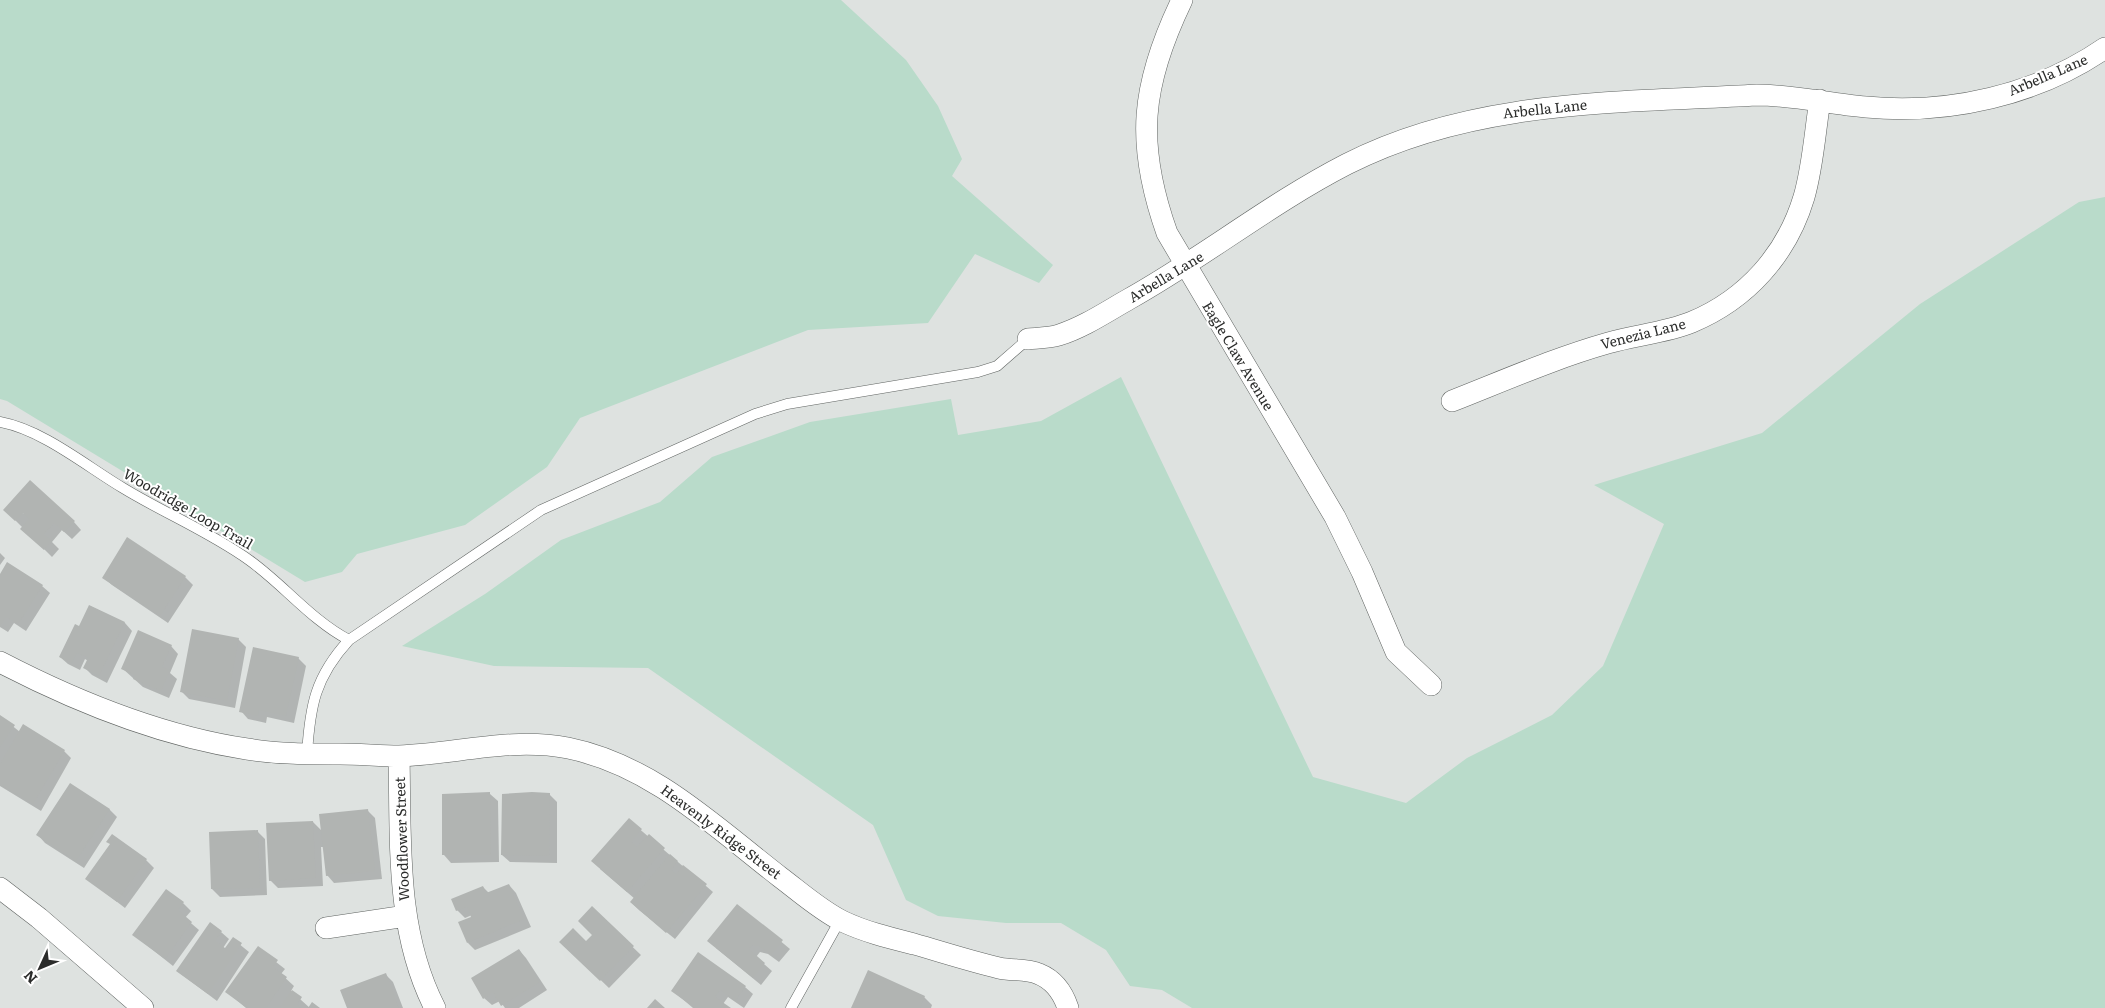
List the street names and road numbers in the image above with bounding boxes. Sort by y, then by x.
street label: Arbella Lane [2005,48,2090,100]
street label: Arbella Lane [1502,94,1588,122]
street label: Arbella Lane [1124,246,1207,306]
street label: Eagle Claw Avenue [1198,297,1279,414]
street label: Venezia Lane [1598,313,1687,353]
street label: Woodridge Loop Trail [120,463,257,554]
street label: Woodflower Street [389,776,413,902]
street label: Heavenly Ridge Street [657,779,786,883]

